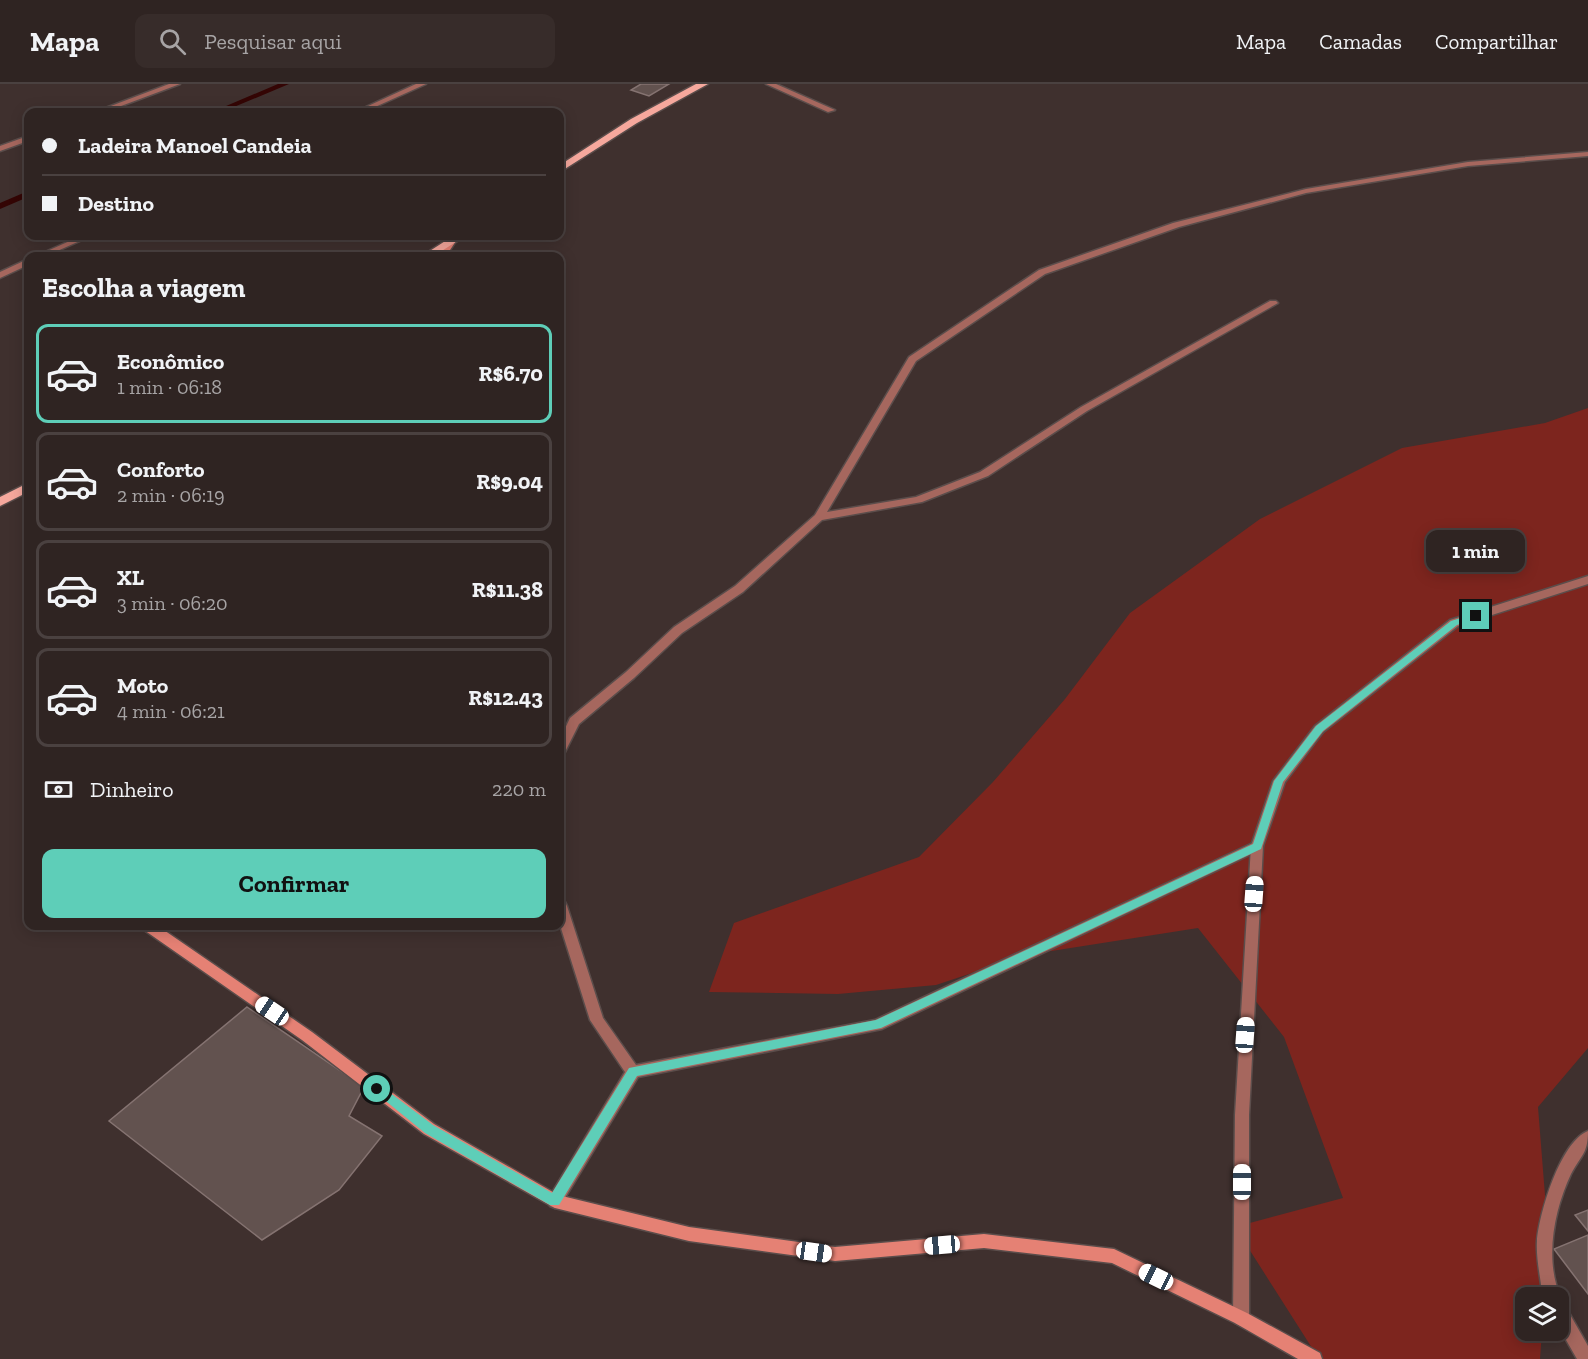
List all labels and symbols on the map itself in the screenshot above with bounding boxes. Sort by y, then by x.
callout: 1 min [1426,529,1526,571]
route end [1462,602,1489,629]
car [1244,875,1264,913]
car [252,993,292,1029]
car [1235,1016,1255,1054]
route start [363,1075,390,1102]
car [1233,1164,1251,1200]
car [923,1234,961,1256]
car [795,1241,833,1263]
car [1136,1261,1176,1293]

